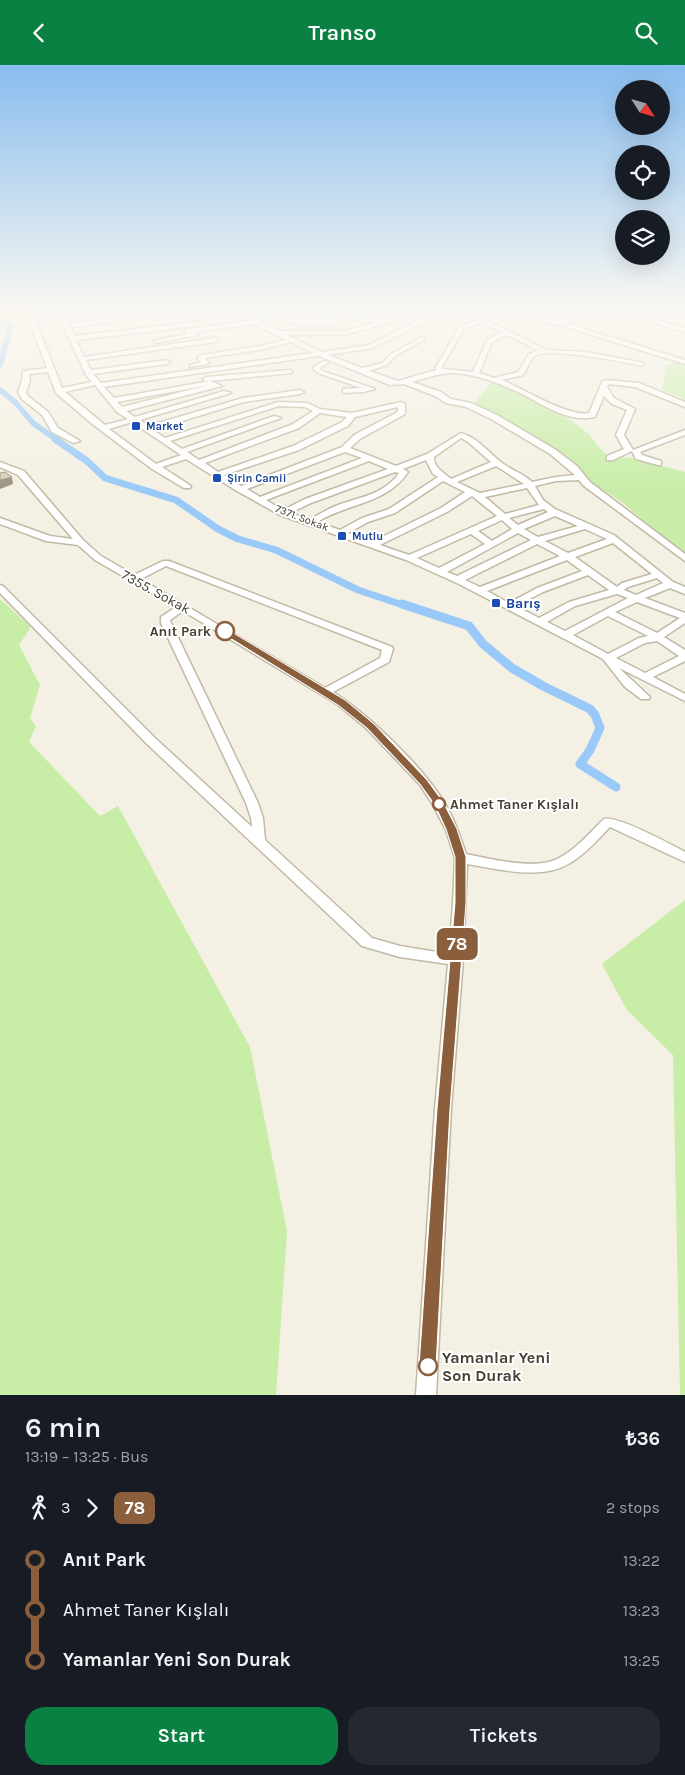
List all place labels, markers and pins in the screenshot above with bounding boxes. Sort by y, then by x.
marker: Market [130,420,142,432]
place label: Market [146,420,184,433]
marker: Şirin Camii [211,472,223,484]
place label: Şirin Camii [227,472,286,485]
marker: Mutlu [336,530,348,542]
place label: Mutlu [352,530,383,543]
place label: Barış [506,595,541,612]
marker: Barış [490,597,502,609]
marker: Anıt Park [215,621,235,641]
place label: Anıt Park [150,623,212,640]
place label: Ahmet Taner Kışlalı [450,796,579,813]
marker: Ahmet Taner Kışlalı [432,797,446,811]
place label: Yamanlar Yeni Son Durak [442,1348,550,1385]
marker: Yamanlar Yeni Son Durak [418,1356,438,1376]

